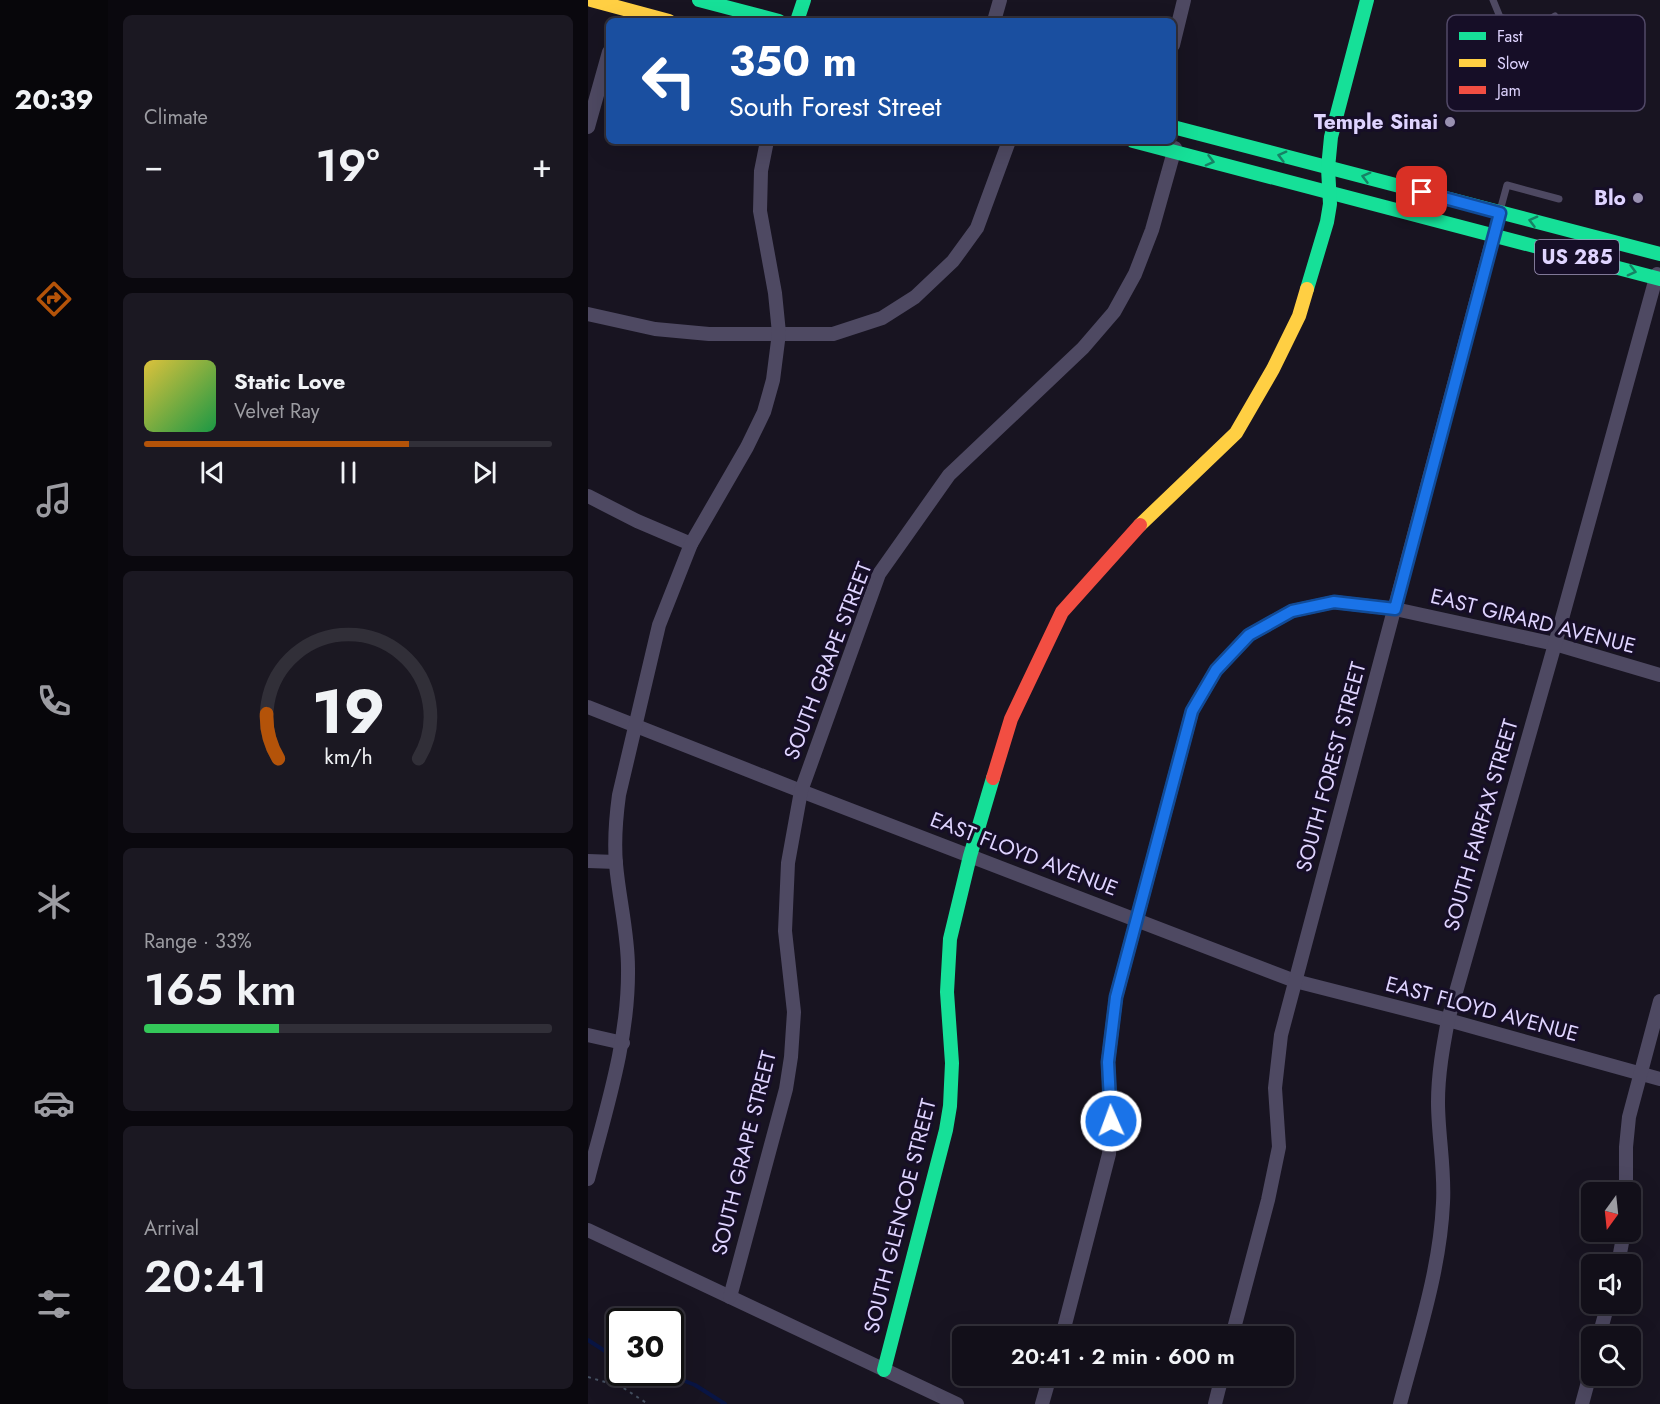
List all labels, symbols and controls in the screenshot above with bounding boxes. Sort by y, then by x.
legend [1447,15,1645,111]
text: Fast [1497,25,1523,48]
text: 350 m [729,31,857,92]
icon: left [630,42,708,120]
text: Slow [1497,52,1529,75]
text: Jam [1495,79,1521,102]
text: 20:39 [14,80,94,119]
text: South Forest Street [729,87,942,126]
text: Climate [144,103,208,132]
place label: Temple Sinai [1314,107,1438,137]
marker: Temple Sinai [1443,115,1457,129]
text: 19° [316,133,380,198]
text: − [144,142,163,189]
text: + [532,142,552,189]
one-way arrow [1277,150,1287,163]
one-way arrow [1205,154,1215,166]
pin [1396,166,1447,217]
one-way arrow [1361,172,1371,185]
icon: arrive [1405,175,1438,208]
place label: Blo [1594,183,1626,213]
marker: Blo [1631,191,1645,205]
one-way arrow [1528,216,1538,229]
road number: US 285 [1535,240,1619,274]
one-way arrow [1627,264,1637,277]
icon: directions [33,278,75,320]
text: Static Love [234,365,345,397]
text: Velvet Ray [234,397,320,426]
icon: previous [196,456,229,489]
icon: pause [332,456,365,489]
icon: next [468,456,501,489]
icon: music [33,479,75,521]
street label: SOUTH GRAPE STREET [776,558,880,764]
street label: EAST GIRARD AVENUE [1427,581,1639,661]
street label: SOUTH FOREST STREET [1289,658,1374,875]
text: 19 [311,666,385,756]
icon: phone [33,680,75,722]
street label: SOUTH FAIRFAX STREET [1436,715,1526,934]
text: km/h [324,741,372,772]
street label: EAST FLOYD AVENUE [926,804,1122,904]
icon: climate [33,881,75,923]
text: Range · 33% [144,927,252,956]
text: 165 km [144,957,297,1022]
street label: EAST FLOYD AVENUE [1382,969,1582,1049]
street label: SOUTH GRAPE STREET [704,1048,784,1258]
icon: car [33,1082,75,1124]
position arrow [1079,1089,1143,1153]
street label: SOUTH GLENCOE STREET [856,1095,944,1336]
north arrow [1581,1182,1641,1242]
map controls [1581,1182,1641,1386]
text: Arrival [144,1214,199,1243]
text: 20:41 [144,1244,267,1309]
button: sound [1581,1254,1641,1314]
icon: filters [33,1283,75,1325]
speed limit sign: 30 [606,1308,684,1386]
button: search [1581,1326,1641,1386]
text: 20:41 · 2 min · 600 m [1011,1340,1235,1372]

